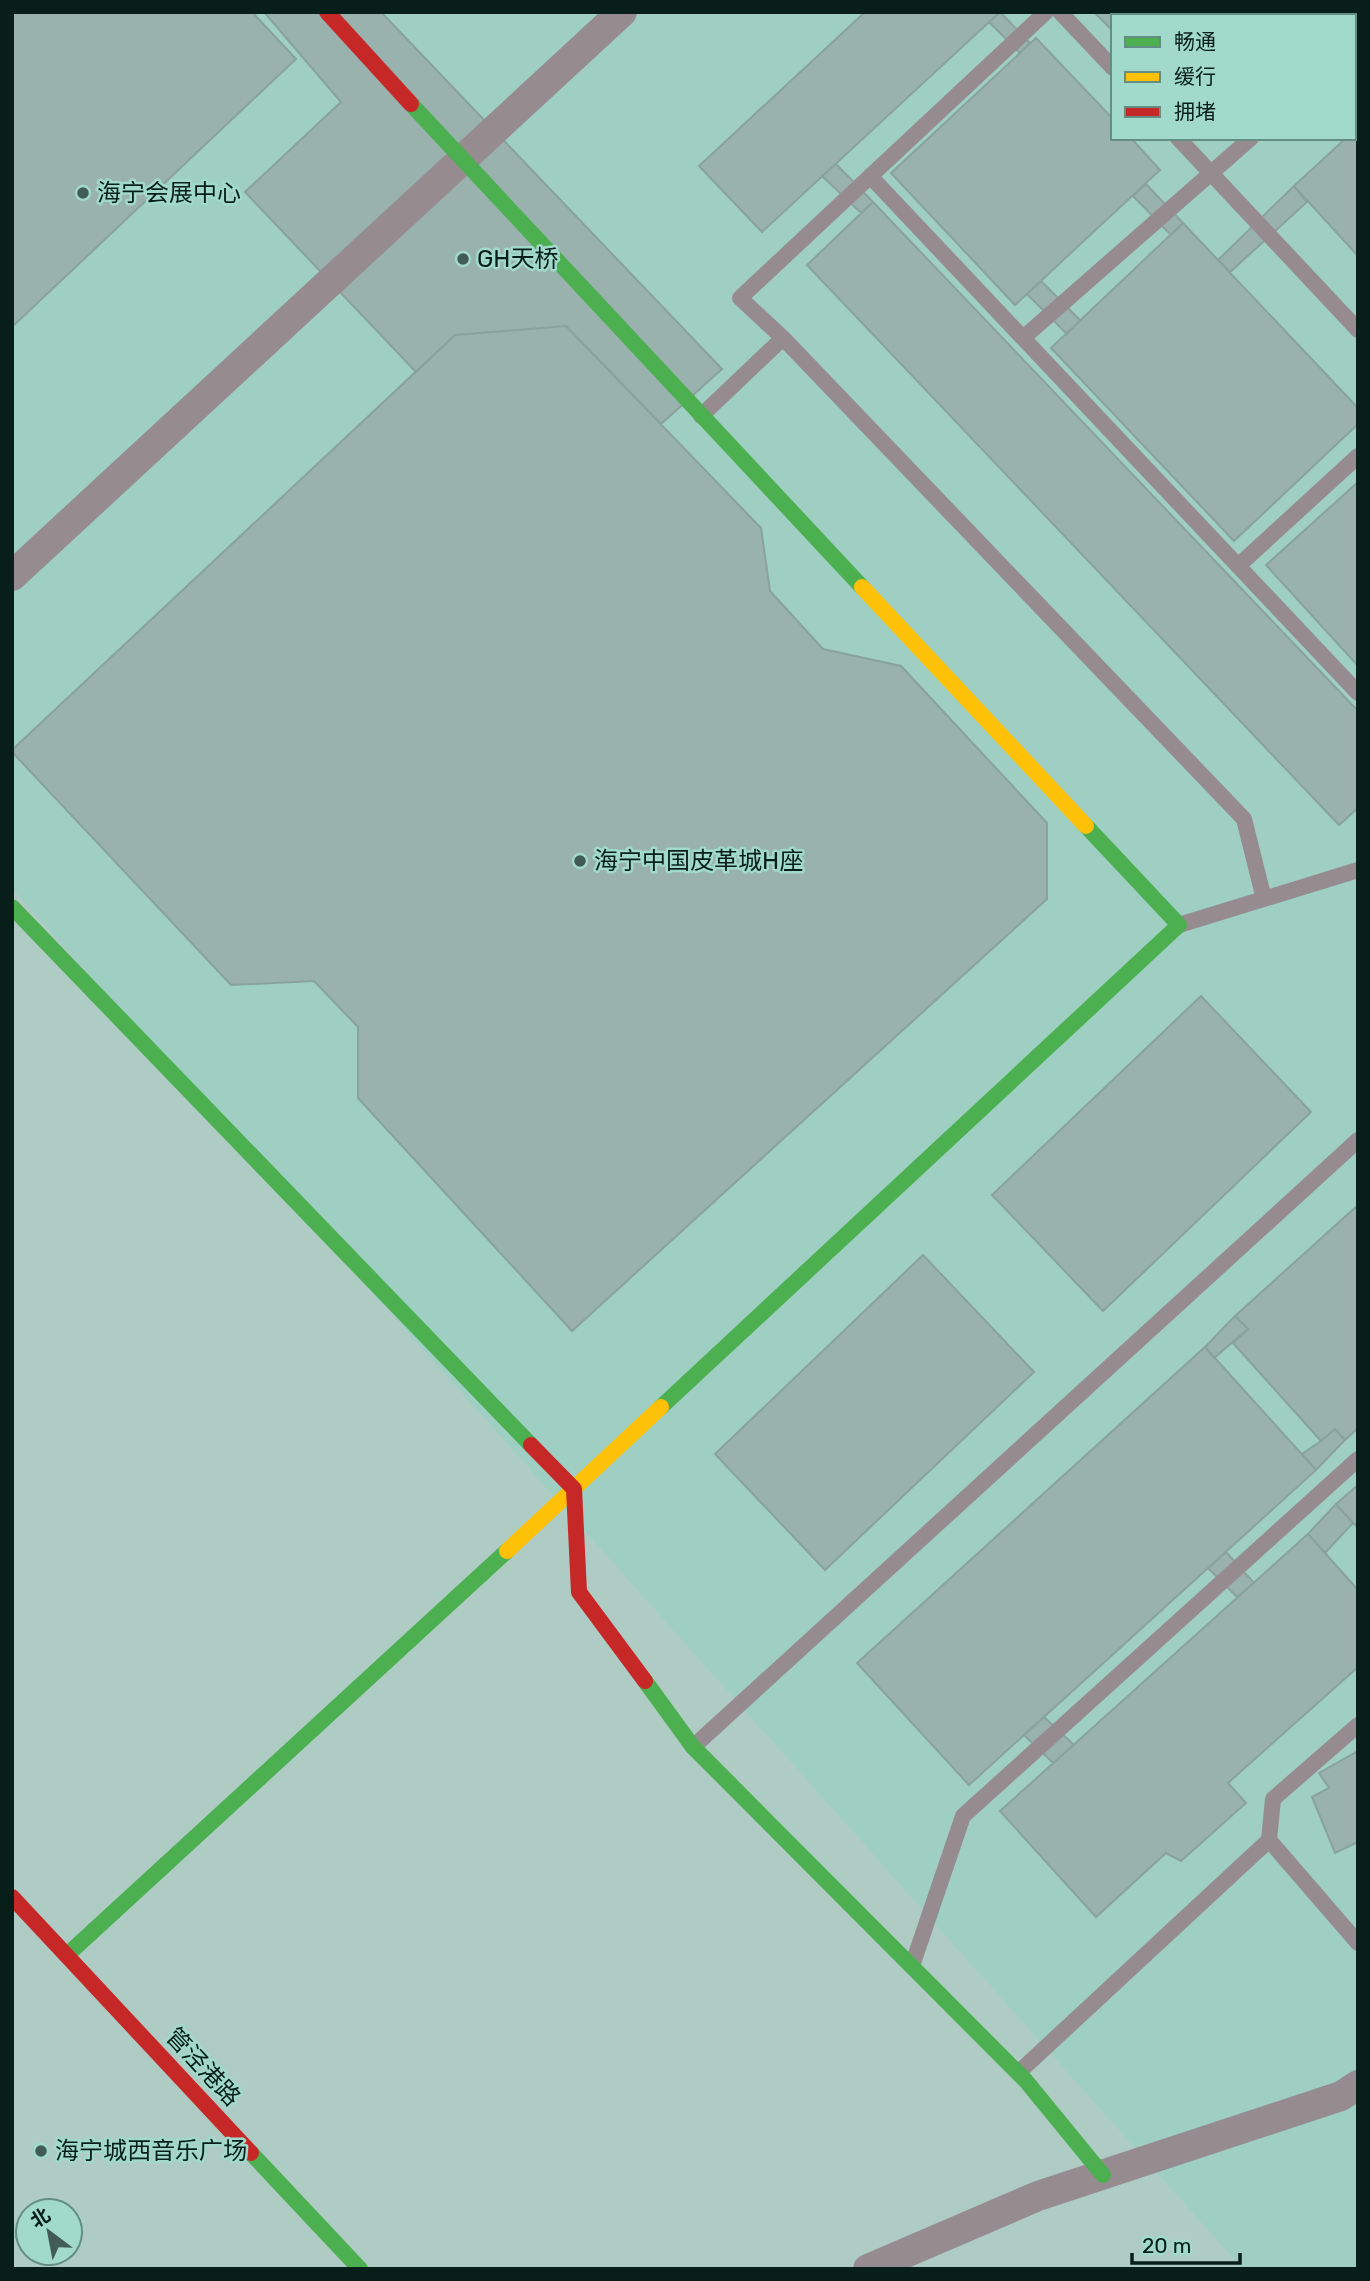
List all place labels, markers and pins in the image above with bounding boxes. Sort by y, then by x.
place label: 海宁会展中心 [97,179,241,207]
marker: 海宁会展中心 [75,185,91,201]
place label: GH天桥 [477,245,558,273]
marker: GH天桥 [455,251,471,267]
place label: 海宁中国皮革城H座 [594,847,803,875]
marker: 海宁中国皮革城H座 [572,853,588,869]
place label: 海宁城西音乐广场 [55,2137,247,2165]
marker: 海宁城西音乐广场 [33,2143,49,2159]

